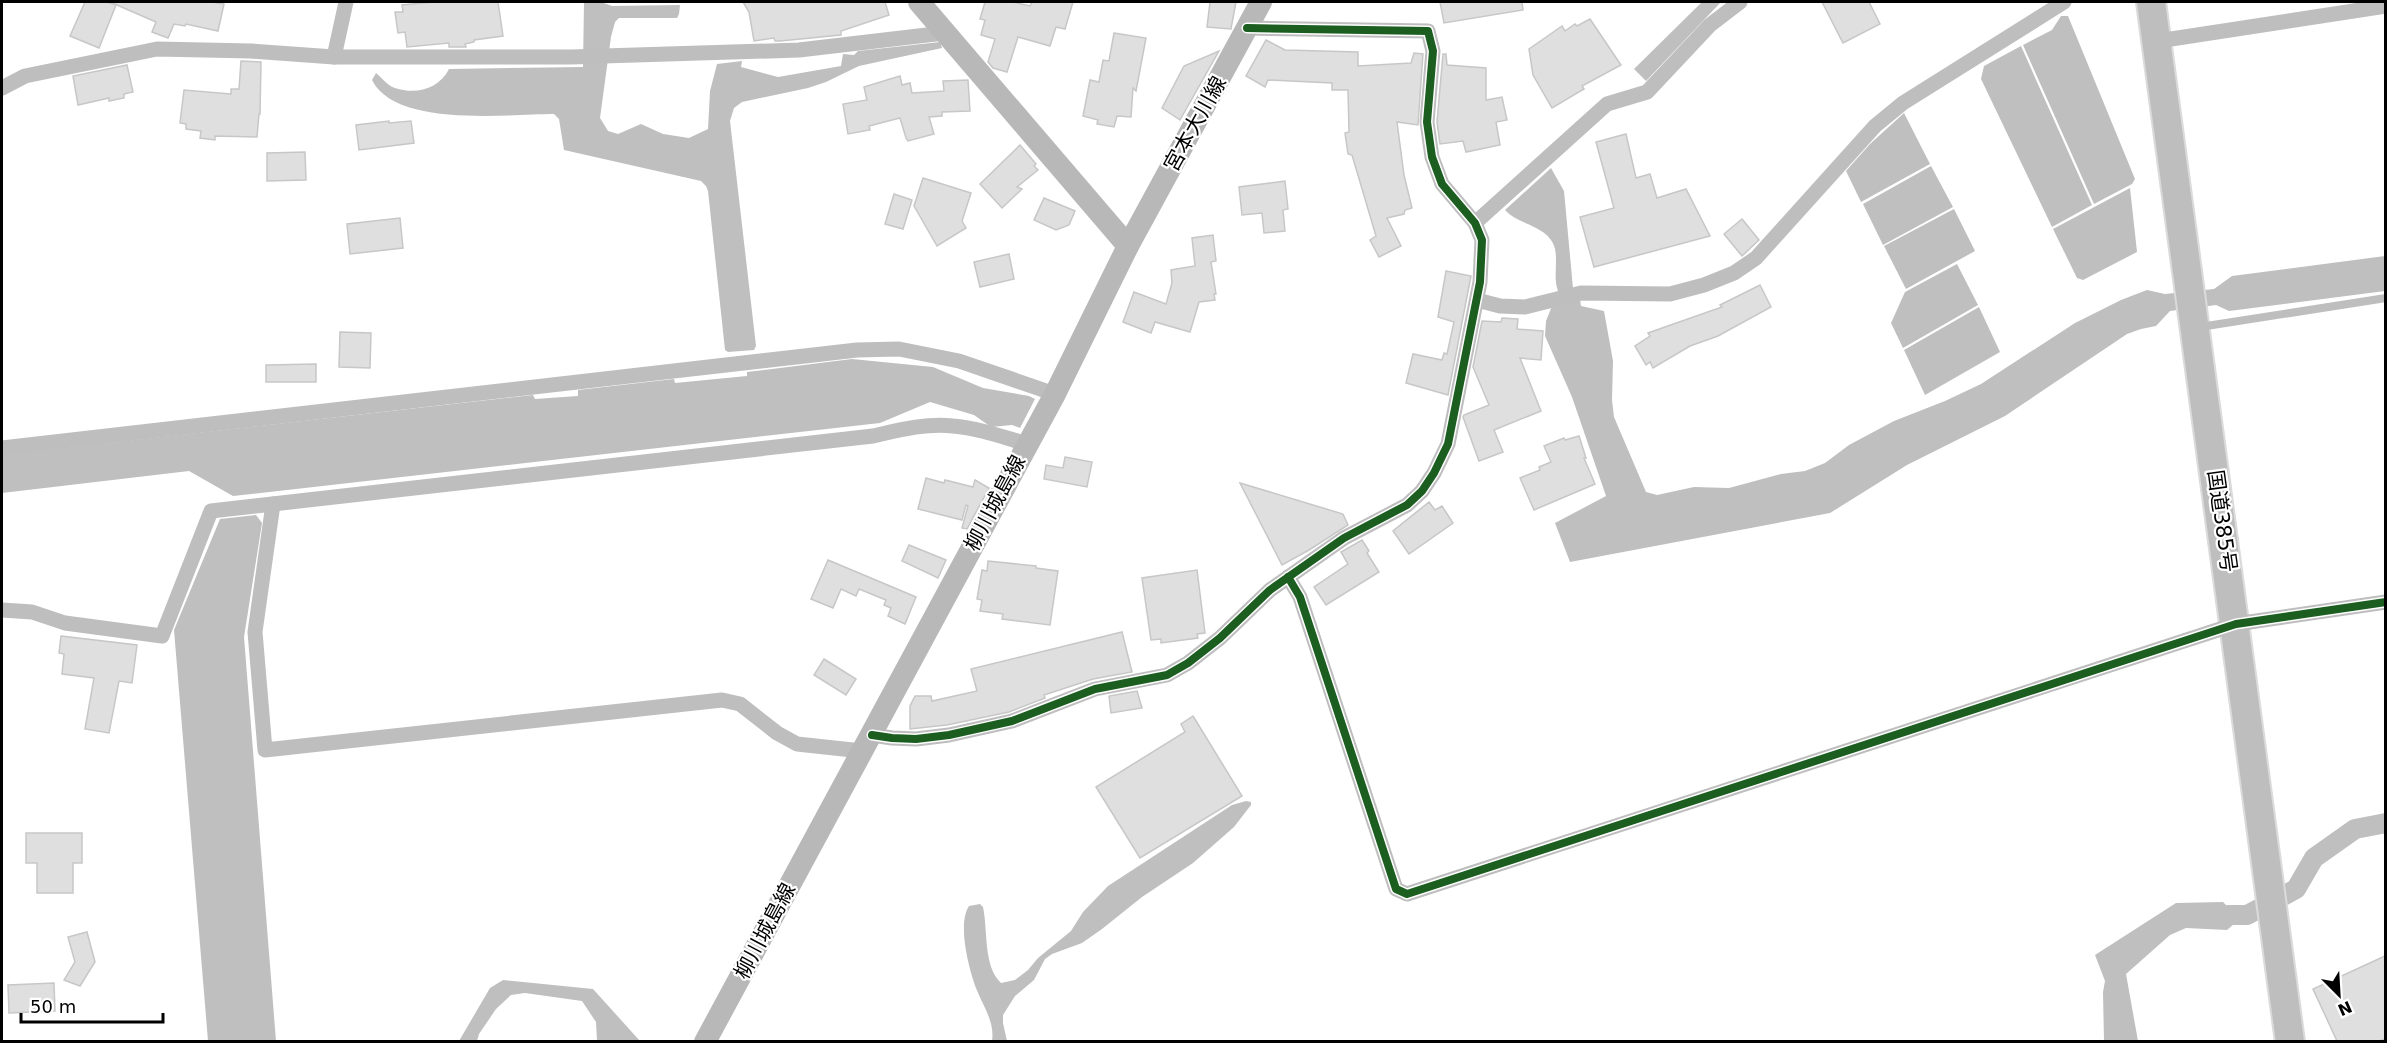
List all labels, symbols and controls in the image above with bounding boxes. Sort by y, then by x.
street label: 宮本大川線 [1159,72,1231,176]
street label: 柳川城島線 [960,451,1030,555]
street label: 国道385号 [2203,468,2241,574]
street label: 柳川城島線 [730,879,800,983]
north arrow [2309,965,2369,1025]
scale bar [21,986,164,1024]
text: 50 m [30,996,76,1017]
text: N [2335,997,2355,1020]

